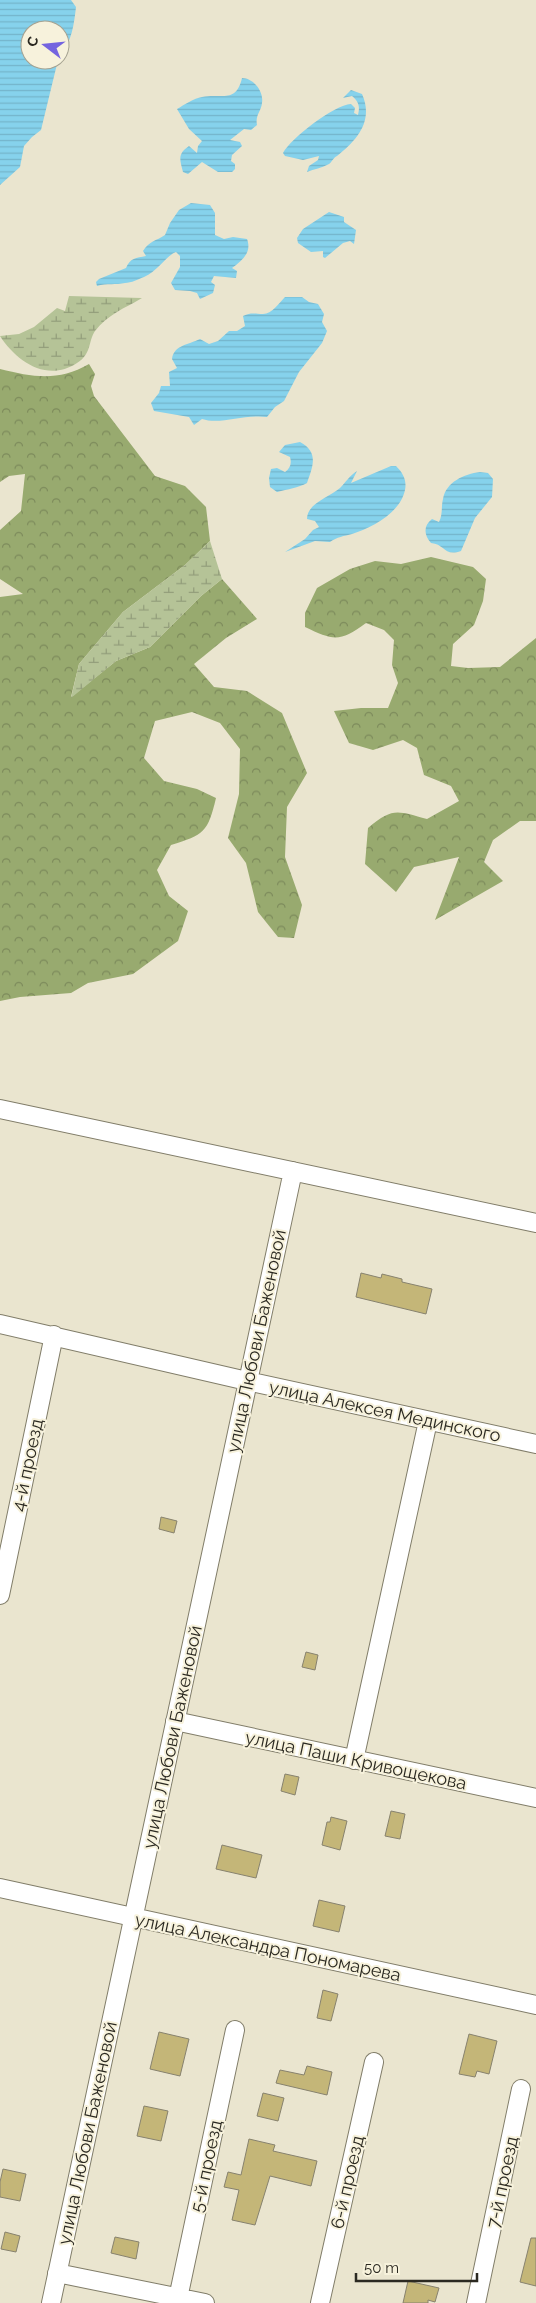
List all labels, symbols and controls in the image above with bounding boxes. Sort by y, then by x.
north arrow [20,20,70,70]
text: С [23,34,42,48]
street label: улица Любови Баженовой [222,1227,290,1455]
street label: улица Алексея Мединского [267,1376,503,1446]
street label: 4-й проезд [7,1417,47,1513]
street label: улица Любови Баженовой [138,1623,206,1851]
street label: улица Паши Кривощекова [243,1726,469,1794]
street label: улица Александра Пономарева [133,1909,403,1985]
street label: улица Любови Баженовой [53,2019,121,2247]
street label: 5-й проезд [186,2118,226,2214]
street label: 6-й проезд [326,2133,368,2231]
street label: 7-й проезд [482,2134,522,2230]
scale bar [356,2250,477,2282]
text: 50 m [364,2259,399,2277]

